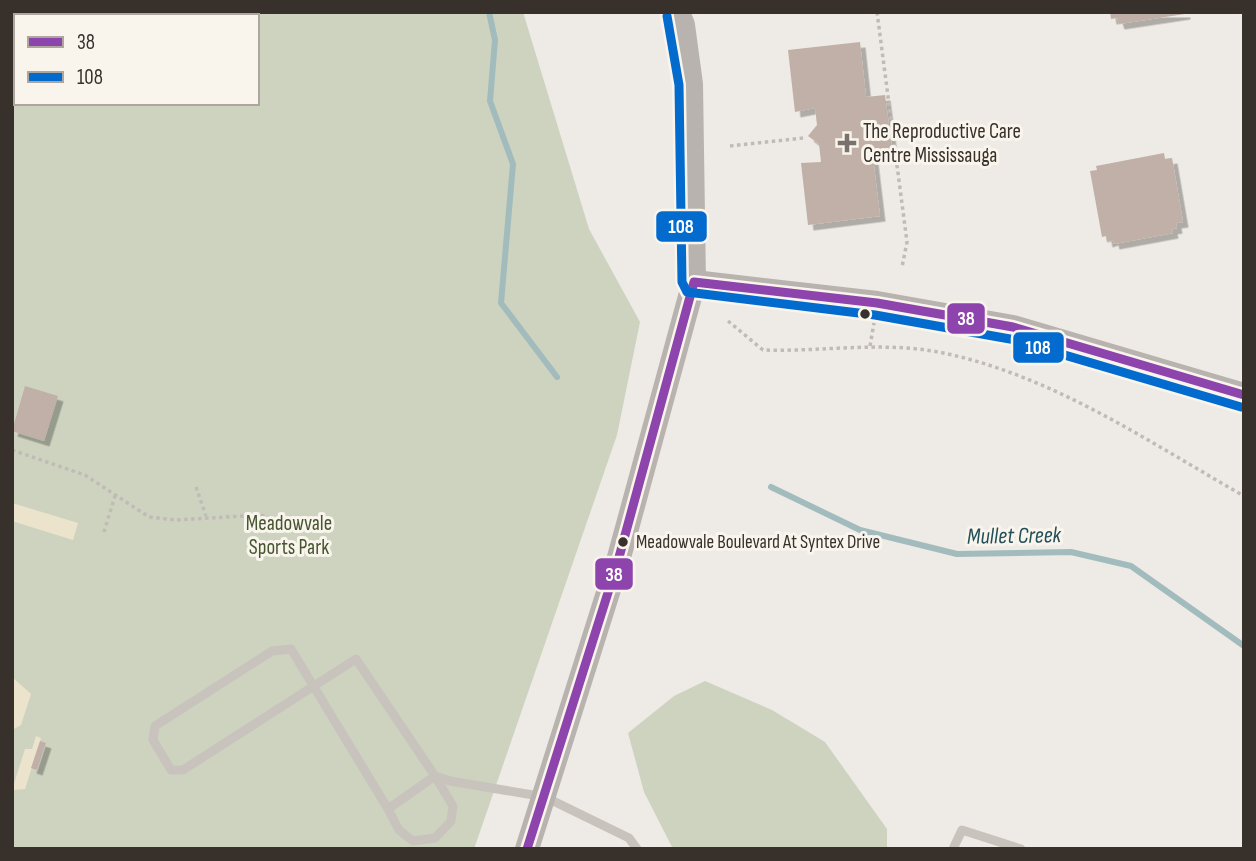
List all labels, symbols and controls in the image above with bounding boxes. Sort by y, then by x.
legend [14,14,259,105]
text: 38 [77,30,95,55]
text: 108 [77,65,103,90]
place label: The Reproductive Care Centre Mississauga [863,119,1021,168]
marker: The Reproductive Care Centre Mississauga [837,133,857,153]
line badge: 108 [655,210,708,243]
text: 108 [668,216,694,239]
line badge: 38 [946,302,986,335]
unlabelled marker [858,307,872,321]
text: 38 [957,308,975,331]
line badge: 108 [1012,331,1065,364]
text: 108 [1025,337,1051,360]
park label: Meadowvale Sports Park [246,511,332,560]
water label: Mullet Creek [967,521,1063,551]
place label: Meadowvale Boulevard At Syntex Drive [636,531,880,554]
marker: Meadowvale Boulevard At Syntex Drive [616,535,630,549]
line badge: 38 [594,557,634,591]
text: 38 [605,564,623,587]

